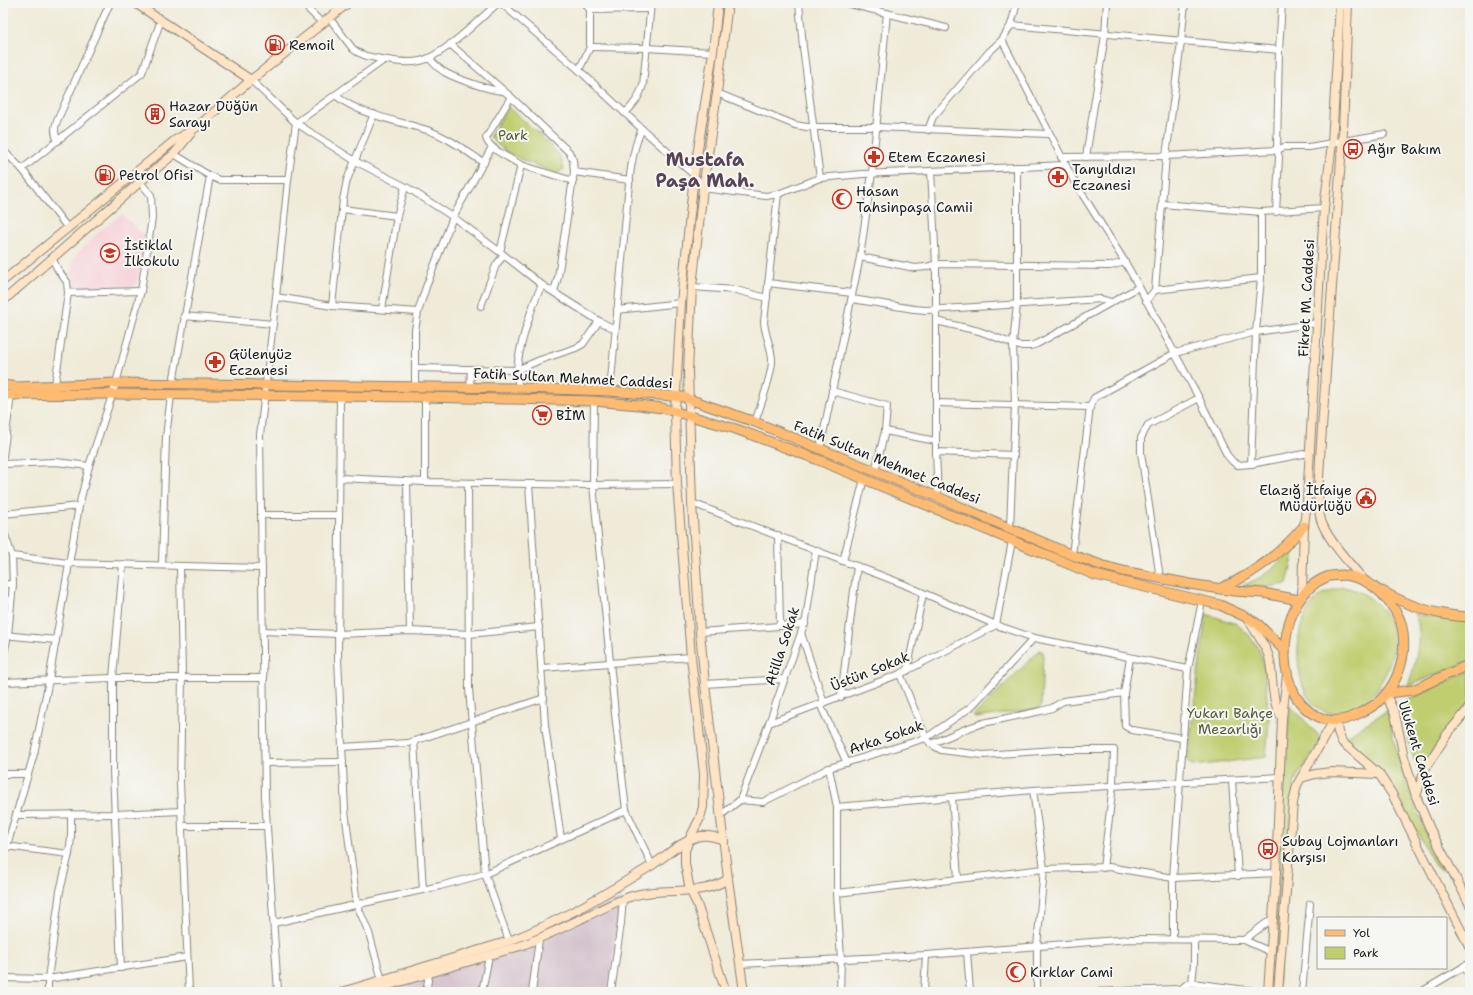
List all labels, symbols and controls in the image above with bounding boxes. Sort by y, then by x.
fuel station icon: Remoil [264,34,286,56]
place label: Remoil [289,36,335,54]
place label: Hazar Düğün Sarayı [169,97,259,131]
building icon: Hazar Düğün Sarayı [144,103,166,125]
park label: Park [498,126,528,144]
bus stop icon: Ağır Bakım [1342,138,1364,160]
place label: Ağır Bakım [1367,140,1441,158]
pharmacy icon: Etem Eczanesi [863,146,885,168]
district label: Mustafa Paşa Mah. [655,148,755,193]
place label: Etem Eczanesi [888,148,986,166]
place label: Tanyıldızı Eczanesi [1072,160,1136,194]
fuel station icon: Petrol Ofisi [94,164,116,186]
place label: Petrol Ofisi [119,166,194,184]
pharmacy icon: Tanyıldızı Eczanesi [1047,166,1069,188]
place label: Hasan Tahsinpaşa Camii [856,182,973,216]
mosque icon: Hasan Tahsinpaşa Camii [831,188,853,210]
place label: İstiklal İlkokulu [124,236,180,270]
street label: Fikret M. Caddesi [1294,239,1318,357]
school or university icon: İstiklal İlkokulu [99,242,121,264]
place label: Gülenyüz Eczanesi [229,345,292,379]
pharmacy icon: Gülenyüz Eczanesi [204,351,226,373]
street label: Fatih Sultan Mehmet Caddesi [473,364,673,392]
supermarket icon: BİM [531,404,553,426]
place label: BİM [556,406,585,424]
street label: Fatih Sultan Mehmet Caddesi [791,416,983,508]
place label: Elazığ İtfaiye Müdürlüğü [1259,481,1352,515]
public building icon: Elazığ İtfaiye Müdürlüğü [1355,487,1377,509]
street label: Atilla Sokak [761,604,803,688]
street label: Üstün Sokak [828,647,912,695]
street label: Ulukent Caddesi [1394,698,1444,808]
park label: Yukarı Bahçe Mezarlığı [1187,704,1273,738]
street label: Arka Sokak [846,716,926,758]
place label: Subay Lojmanları Karşısı [1282,832,1398,866]
bus stop icon: Subay Lojmanları Karşısı [1257,838,1279,860]
legend [1317,917,1447,969]
text: Yol [1353,925,1370,941]
text: Park [1353,945,1379,961]
mosque icon: Kırklar Cami [1005,961,1027,983]
place label: Kırklar Cami [1030,963,1113,981]

